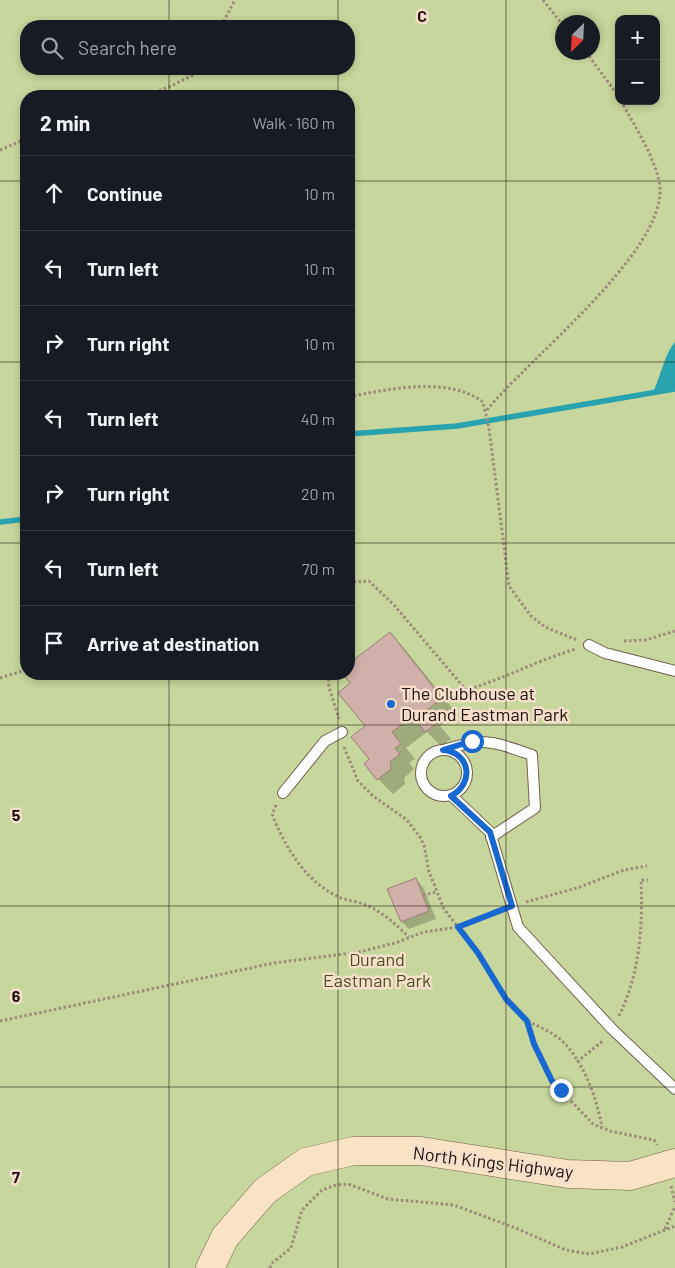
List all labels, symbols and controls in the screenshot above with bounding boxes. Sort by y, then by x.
text: C [417,6,427,25]
north arrow [555,15,600,60]
map controls [615,15,660,105]
button: + [615,15,660,60]
search box [20,20,355,75]
icon: search [38,34,66,62]
text: Search here [78,36,177,59]
button: − [615,60,660,105]
text: 2 min [40,110,90,135]
text: Walk · 160 m [253,113,335,132]
icon: ahead [40,179,68,207]
text: Continue [87,182,163,205]
text: 10 m [304,184,335,203]
icon: left [40,254,68,282]
text: Turn left [87,257,158,280]
text: 10 m [304,259,335,278]
icon: right [40,329,68,357]
text: Turn right [87,332,169,355]
text: 10 m [304,334,335,353]
icon: left [40,404,68,432]
text: Turn left [87,407,158,430]
text: 40 m [301,409,335,428]
icon: right [40,479,68,507]
text: Turn right [87,482,169,505]
text: 20 m [301,484,335,503]
icon: left [40,554,68,582]
text: Turn left [87,557,158,580]
text: 70 m [302,559,335,578]
icon: arrive [40,629,68,657]
text: Arrive at destination [87,632,259,655]
place label: The Clubhouse at Durand Eastman Park [401,682,568,725]
marker: The Clubhouse at Durand Eastman Park [385,698,397,710]
route start [461,730,484,753]
text: 5 [12,805,21,824]
park label: Durand Eastman Park [323,948,431,991]
text: 6 [12,986,21,1005]
route end [550,1079,573,1102]
street label: North Kings Highway [412,1141,575,1183]
text: 7 [12,1167,20,1186]

